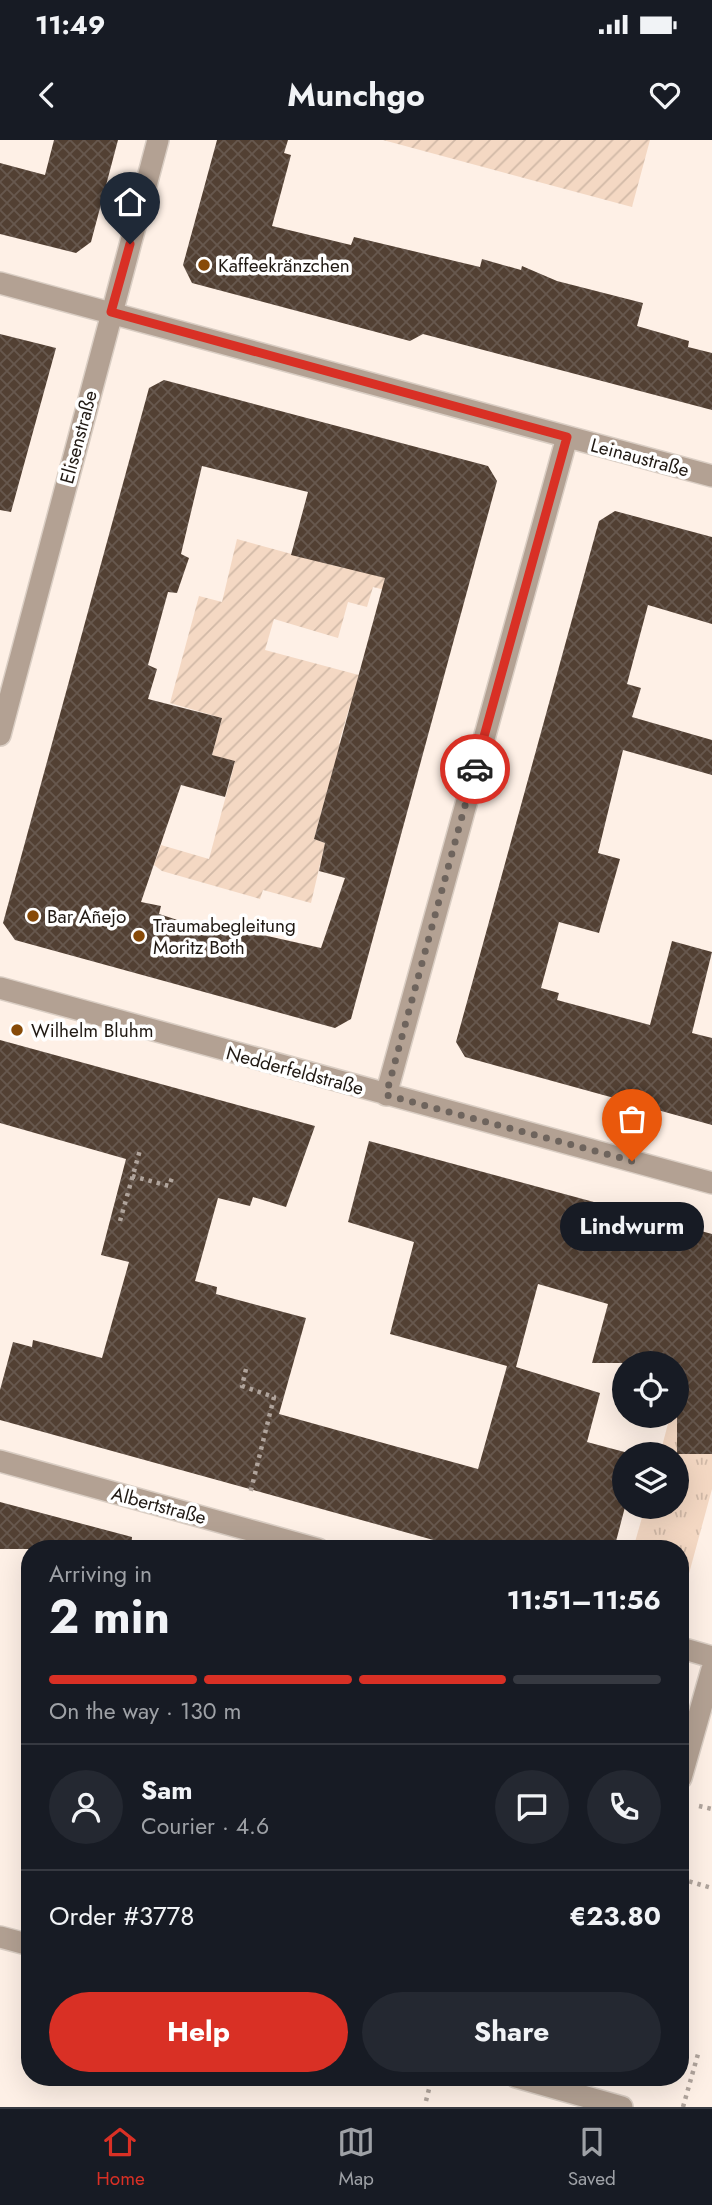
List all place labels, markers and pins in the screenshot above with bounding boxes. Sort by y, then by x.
pin [100,172,160,244]
place label: Kaffeekränzchen [218,252,350,279]
marker: Kaffeekränzchen [196,257,212,273]
place label: Bar Añejo [47,903,126,930]
marker: Bar Añejo [25,908,41,924]
place label: Traumabegleitung Moritz Both [153,912,296,961]
marker: Traumabegleitung Moritz Both [131,928,147,944]
place label: Wilhelm Bluhm [31,1017,154,1044]
marker: Wilhelm Bluhm [9,1022,25,1038]
pin [602,1089,662,1161]
callout: Lindwurm [560,1203,704,1252]

